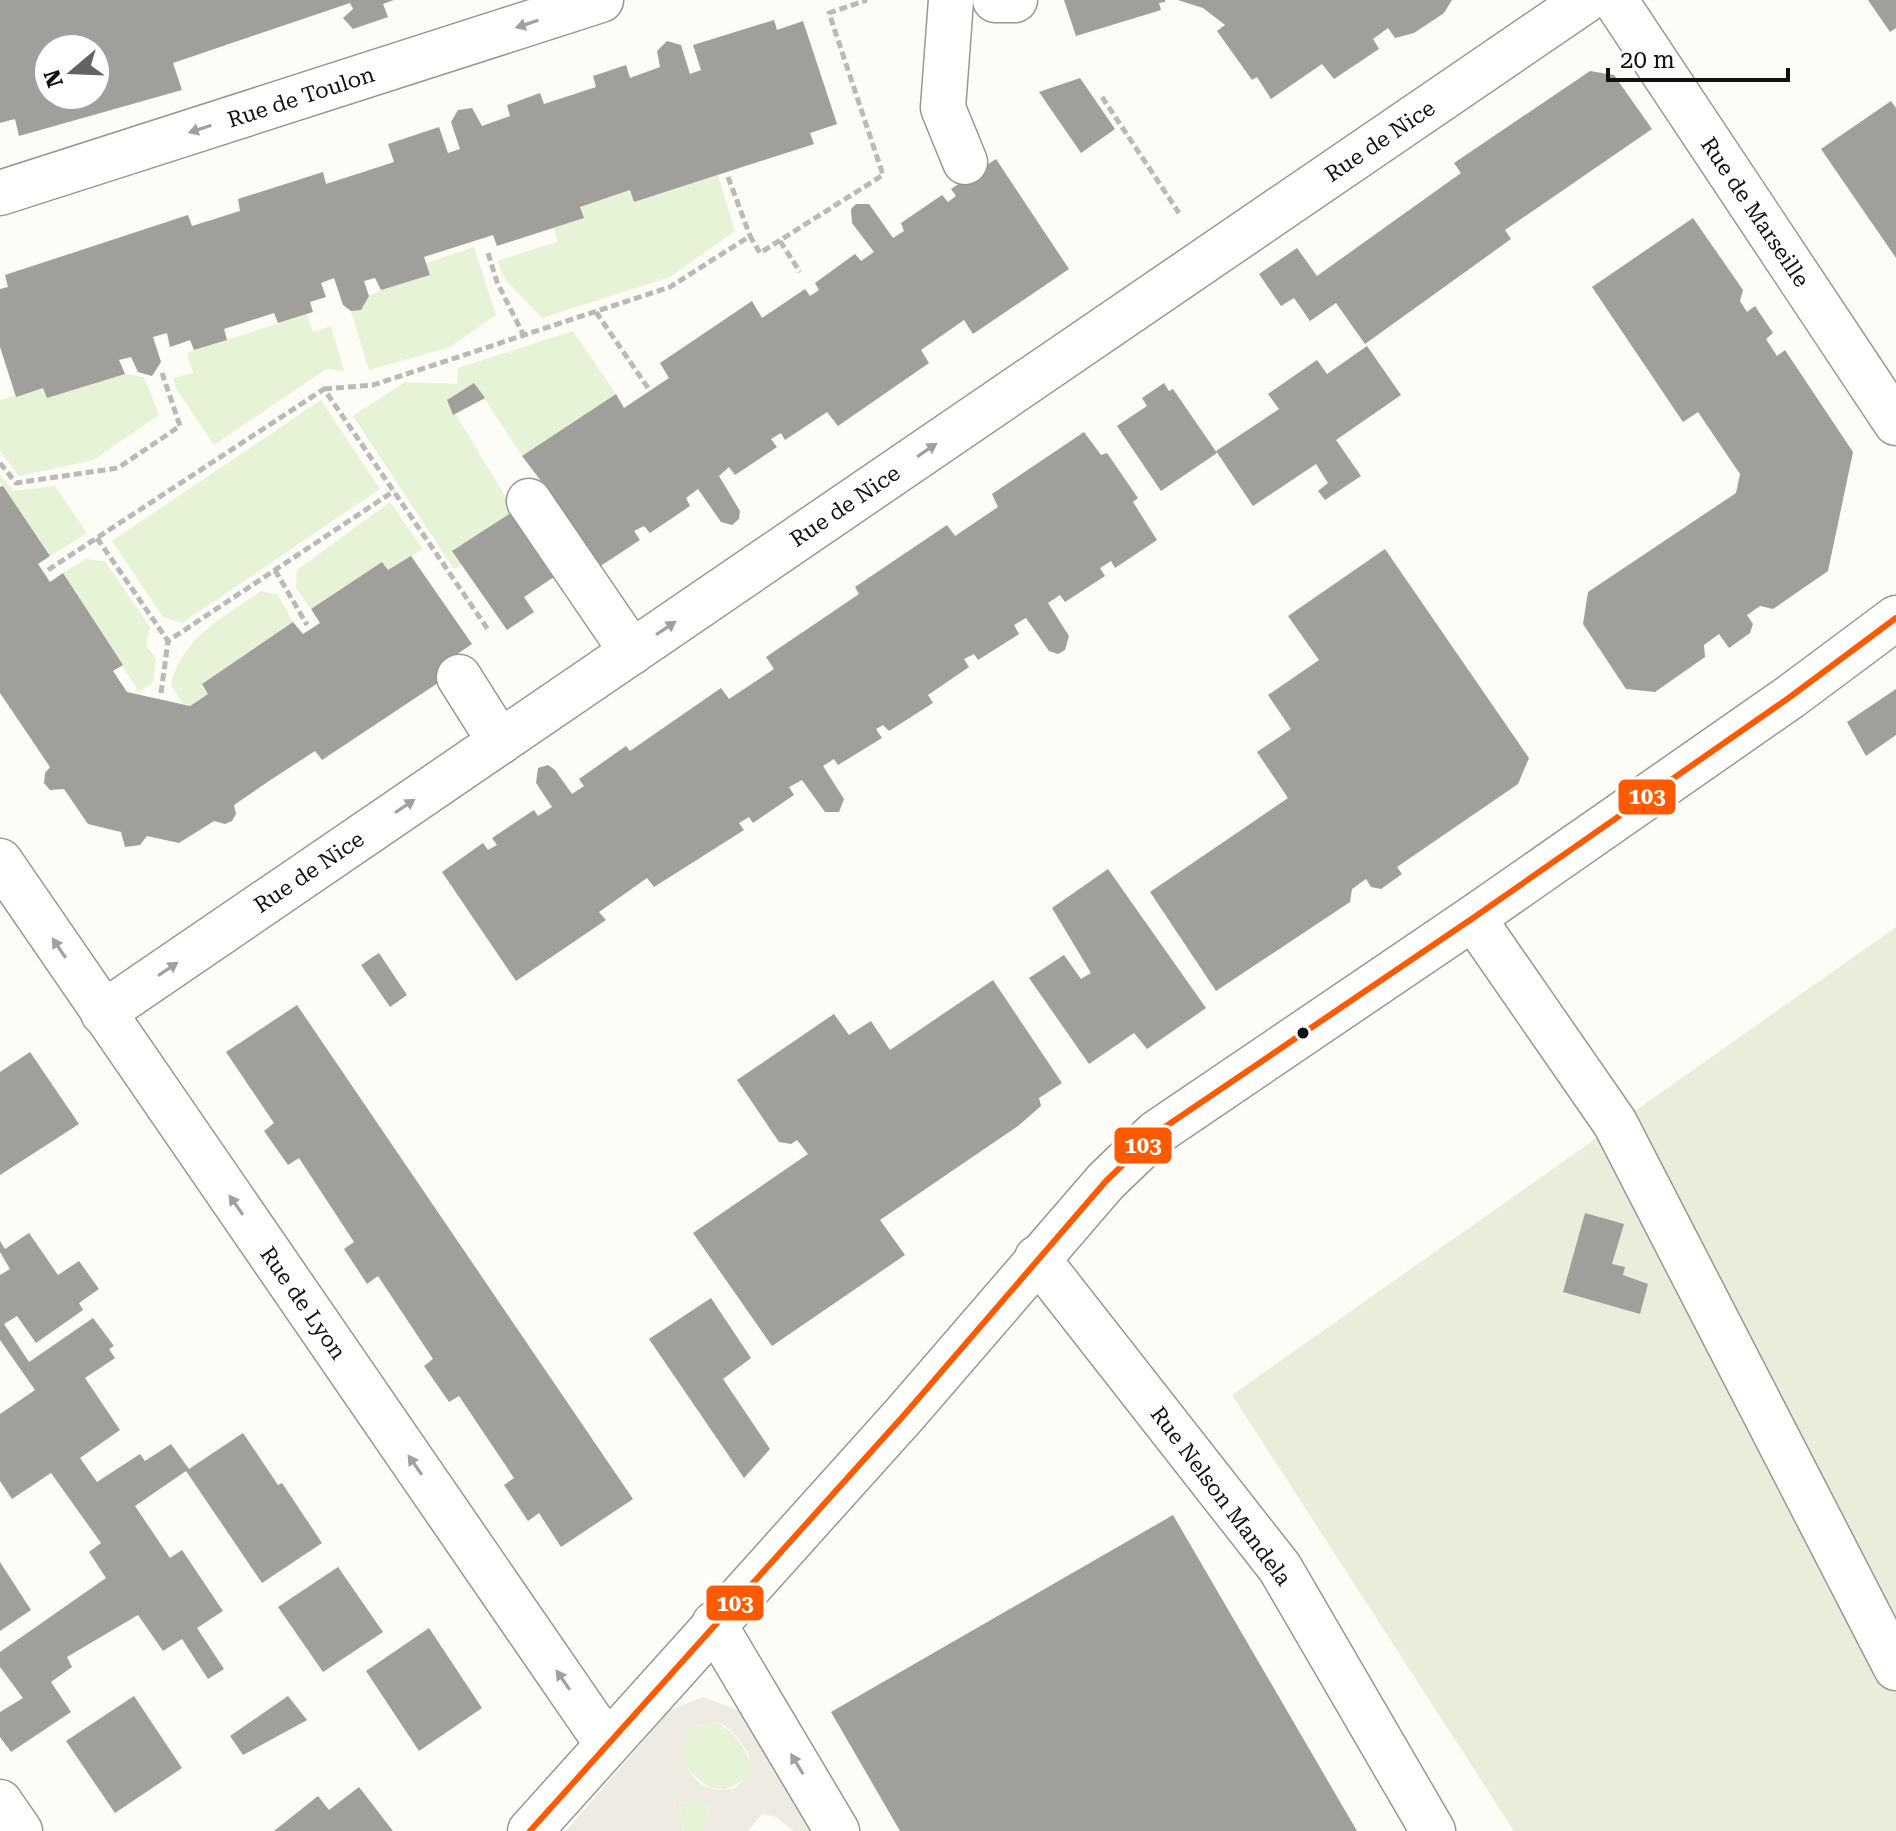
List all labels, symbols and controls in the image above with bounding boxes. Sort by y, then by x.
one-way arrow [515,18,539,31]
north arrow [32,32,112,112]
scale bar [1608,32,1788,82]
text: 20 m [1620,46,1675,74]
street label: Rue de Toulon [224,61,378,133]
text: N [39,66,68,90]
street label: Rue de Nice [1320,95,1440,187]
one-way arrow [187,123,211,136]
street label: Rue de Marseille [1696,133,1814,291]
one-way arrow [917,443,938,458]
street label: Rue de Nice [785,460,905,552]
one-way arrow [656,621,677,636]
line badge: 103 [1617,778,1677,816]
text: 103 [1629,784,1665,809]
one-way arrow [395,799,416,814]
street label: Rue de Nice [249,826,369,918]
one-way arrow [52,938,67,959]
one-way arrow [157,962,178,977]
unlabelled marker [1295,1025,1311,1041]
line badge: 103 [1113,1126,1173,1165]
text: 103 [1125,1133,1161,1158]
one-way arrow [229,1195,244,1216]
street label: Rue de Lyon [255,1242,351,1364]
street label: Rue Nelson Mandela [1146,1402,1296,1590]
one-way arrow [408,1455,423,1476]
line badge: 103 [705,1584,765,1622]
text: 103 [717,1591,753,1616]
one-way arrow [556,1669,571,1690]
one-way arrow [790,1753,804,1775]

